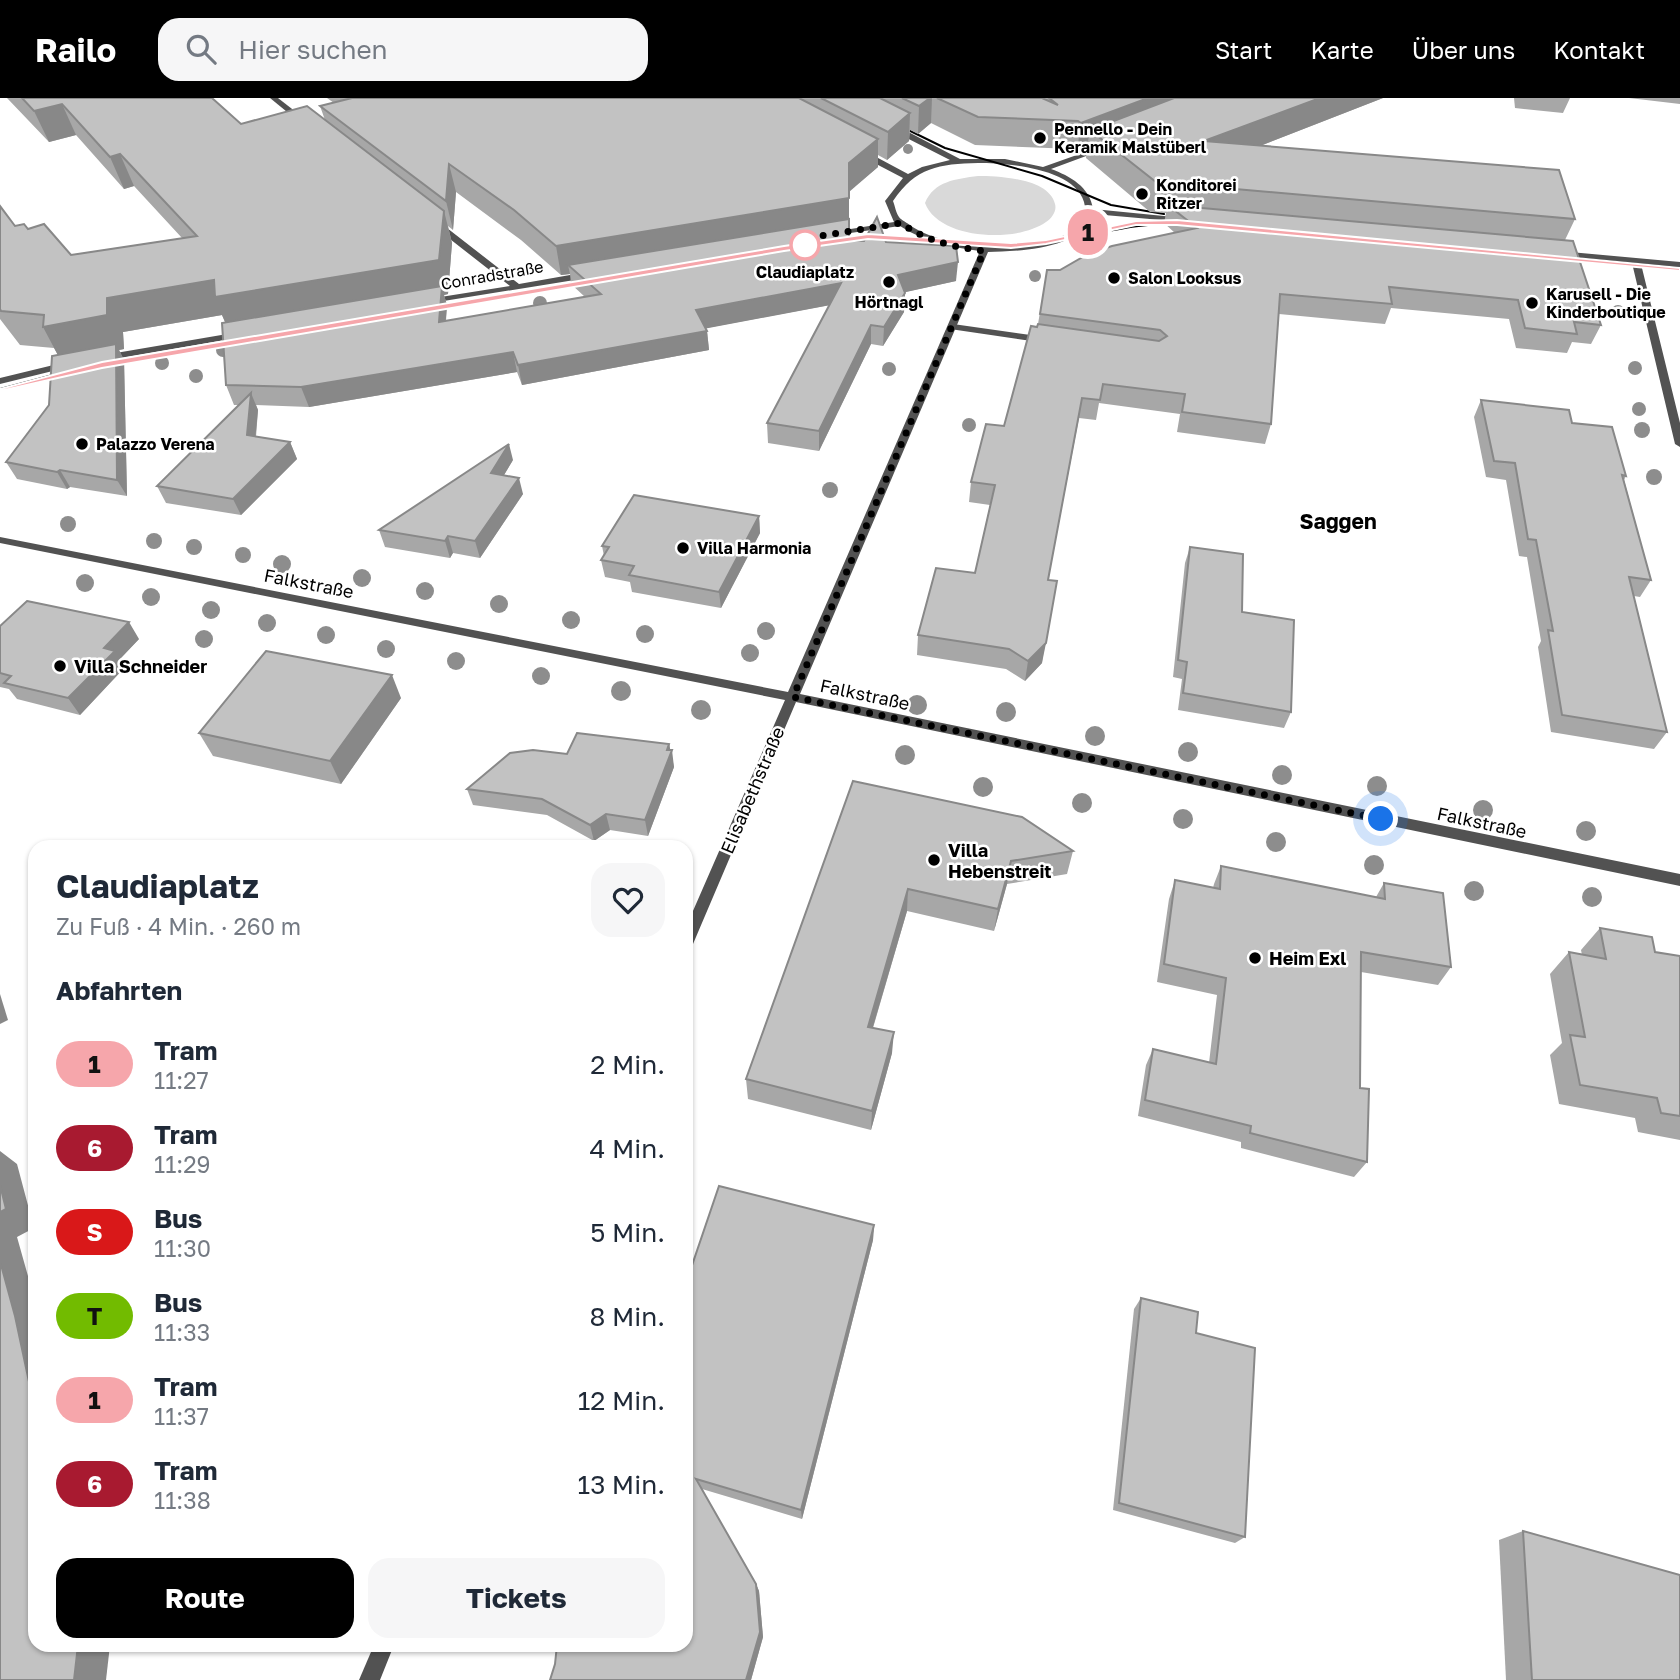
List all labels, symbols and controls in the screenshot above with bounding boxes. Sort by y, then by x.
search box [158,18,648,81]
text: Railo [35,30,116,69]
icon: search [182,30,220,68]
text: Hier suchen [238,34,388,65]
text: Start [1215,35,1272,64]
text: Karte [1310,35,1374,64]
text: Über uns [1412,35,1515,64]
text: Kontakt [1553,35,1645,64]
place label: Pennello - Dein Keramik Malstüberl [1054,119,1207,157]
marker: Pennello - Dein Keramik Malstüberl [1032,130,1048,146]
place label: Konditorei Ritzer [1156,175,1237,213]
marker: Konditorei Ritzer [1134,186,1150,202]
line badge: 1 [1065,209,1111,255]
text: 1 [1082,217,1094,246]
marker: Claudiaplatz [790,230,820,260]
street label: Conradstraße [439,256,545,294]
place label: Claudiaplatz [756,262,854,282]
place label: Salon Looksus [1128,268,1242,288]
marker: Salon Looksus [1106,270,1122,286]
marker: Hörtnagl [881,274,897,290]
place label: Karusell - Die Kinderboutique [1546,284,1666,322]
place label: Hörtnagl [855,292,924,312]
marker: Karusell - Die Kinderboutique [1524,295,1540,311]
place label: Palazzo Verena [96,434,215,454]
marker: Palazzo Verena [74,436,90,452]
district label: Saggen [1299,508,1377,534]
place label: Villa Harmonia [697,538,811,558]
marker: Villa Harmonia [675,540,691,556]
street label: Falkstraße [262,564,356,602]
place label: Villa Schneider [74,655,207,677]
marker: Villa Schneider [52,658,68,674]
street label: Falkstraße [818,674,912,714]
street label: Elisabethstraße [715,723,789,857]
your location [1363,801,1398,836]
street label: Falkstraße [1435,802,1529,842]
place label: Villa Hebenstreit [948,839,1052,882]
marker: Villa Hebenstreit [926,852,942,868]
button: heart [591,863,665,937]
text: Claudiaplatz [56,866,259,905]
text: Zu Fuß · 4 Min. · 260 m [56,912,301,940]
place label: Heim Exl [1269,947,1346,969]
marker: Heim Exl [1247,950,1263,966]
text: Abfahrten [56,975,182,1006]
text: Tram [154,1035,217,1066]
text: 1 [88,1049,101,1078]
text: 2 Min. [590,1049,665,1080]
text: 11:27 [154,1066,209,1094]
text: Tram [154,1119,217,1150]
text: 6 [87,1133,102,1162]
text: 4 Min. [590,1133,665,1164]
text: 11:29 [154,1150,210,1178]
text: Bus [154,1203,202,1234]
text: S [86,1217,103,1246]
text: 5 Min. [590,1217,665,1248]
text: 11:30 [154,1234,211,1262]
text: Bus [154,1287,202,1318]
text: T [87,1301,102,1330]
text: 8 Min. [590,1301,665,1332]
text: 11:33 [154,1318,210,1346]
text: Tram [154,1371,217,1402]
text: 1 [88,1385,101,1414]
text: 12 Min. [578,1385,665,1416]
text: 11:37 [154,1402,209,1430]
text: Tram [154,1455,217,1486]
text: 6 [87,1469,102,1498]
text: 13 Min. [578,1469,665,1500]
text: 11:38 [154,1486,211,1514]
button: Route [56,1558,354,1638]
button: Tickets [368,1558,665,1638]

